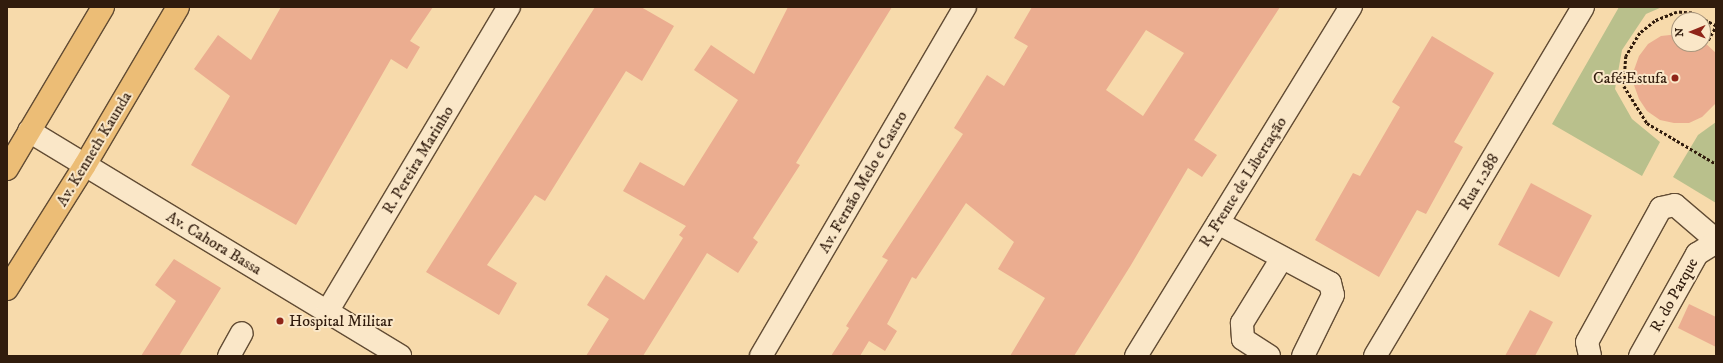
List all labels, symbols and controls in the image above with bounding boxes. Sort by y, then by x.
north arrow [1671,12,1711,52]
text: N [1673,28,1687,37]
place label: Café Estufa [1593,68,1667,88]
marker: Café Estufa [1670,73,1680,83]
street label: Av. Kenneth Kaunda [52,88,136,210]
street label: R. Pereira Marinho [378,103,458,217]
street label: Av. Fernão Melo e Castro [814,108,912,256]
street label: R. Frente de Libertação [1195,113,1291,251]
street label: Rua 1.288 [1455,150,1503,214]
street label: Av. Cahora Bassa [163,207,265,279]
street label: R. do Parque [1646,255,1702,335]
place label: Hospital Militar [289,311,393,331]
marker: Hospital Militar [274,315,286,327]

